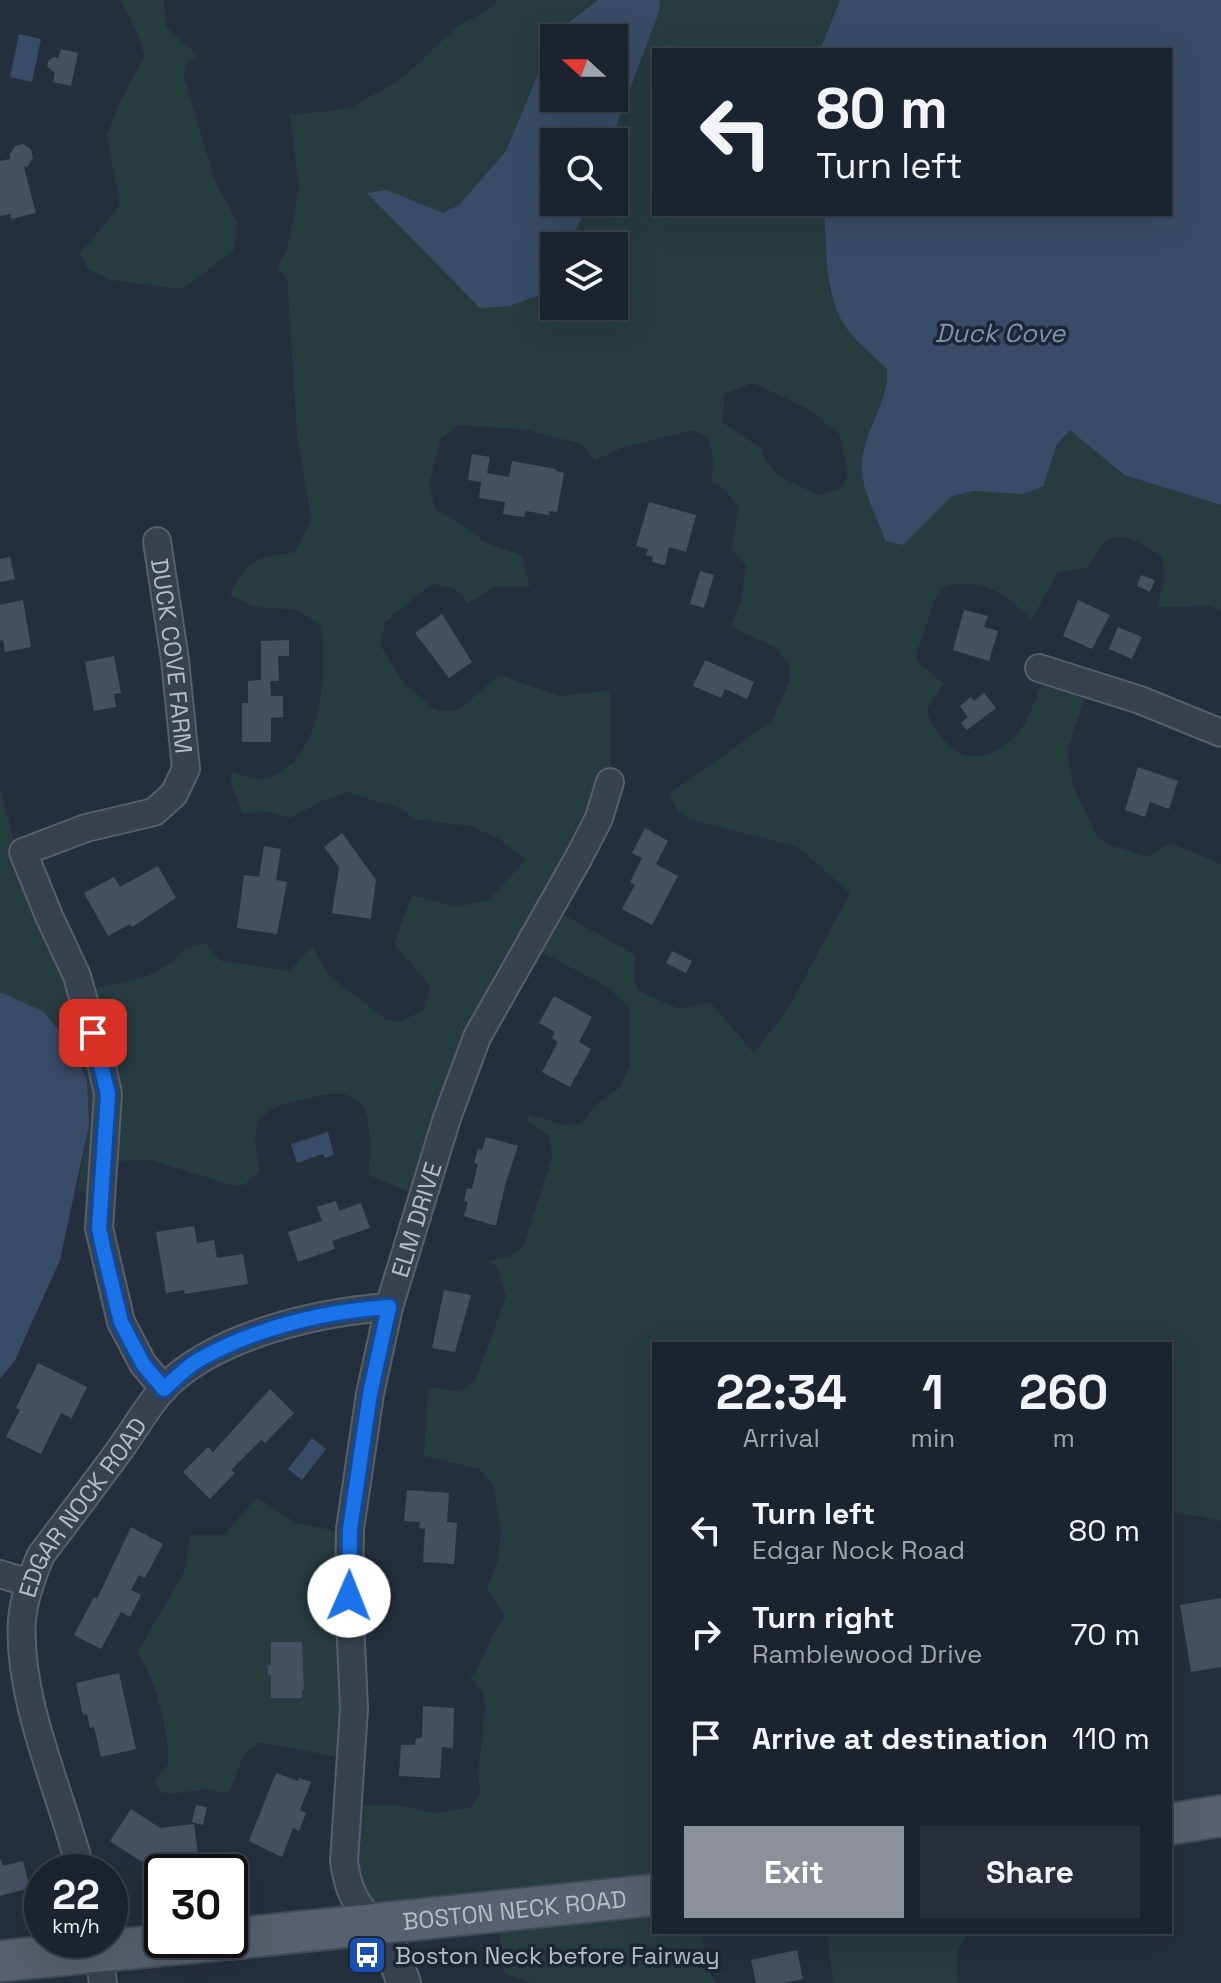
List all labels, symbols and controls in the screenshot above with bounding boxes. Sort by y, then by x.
north arrow [540,24,628,112]
map controls [540,24,628,320]
text: 80 m [816,73,948,144]
icon: left [684,80,788,184]
button: search [540,128,628,216]
text: Turn left [816,143,963,189]
button: layers [540,232,628,320]
water label: Duck Cove [935,316,1067,350]
street label: DUCK COVE FARM [144,556,200,755]
pin [59,999,127,1067]
icon: arrive [71,1011,115,1055]
street label: ELM DRIVE [384,1158,448,1281]
text: 22:34 [716,1362,847,1423]
text: 1 [922,1362,944,1423]
text: 260 [1019,1362,1108,1423]
street label: EDGAR NOCK ROAD [11,1411,153,1601]
text: Arrival [743,1421,820,1455]
text: min [911,1421,955,1455]
text: m [1052,1421,1075,1455]
text: Turn left [752,1494,875,1533]
icon: left [684,1508,728,1552]
text: 80 m [1069,1511,1140,1550]
text: Edgar Nock Road [752,1533,965,1567]
position arrow [307,1554,391,1638]
text: Turn right [752,1598,895,1637]
icon: right [684,1612,728,1656]
text: 70 m [1071,1615,1140,1654]
text: Ramblewood Drive [752,1637,982,1671]
icon: arrive [684,1716,728,1760]
text: Arrive at destination [752,1719,1048,1758]
text: 110 m [1072,1719,1150,1758]
button: Exit [684,1826,904,1918]
button: Share [920,1826,1140,1918]
speed limit sign: 30 [144,1854,248,1958]
text: 22 [52,1870,100,1921]
street label: BOSTON NECK ROAD [401,1882,628,1937]
text: km/h [52,1913,100,1939]
bus stop icon: Boston Neck before Fairway [346,1934,388,1976]
place label: Boston Neck before Fairway [395,1940,720,1971]

